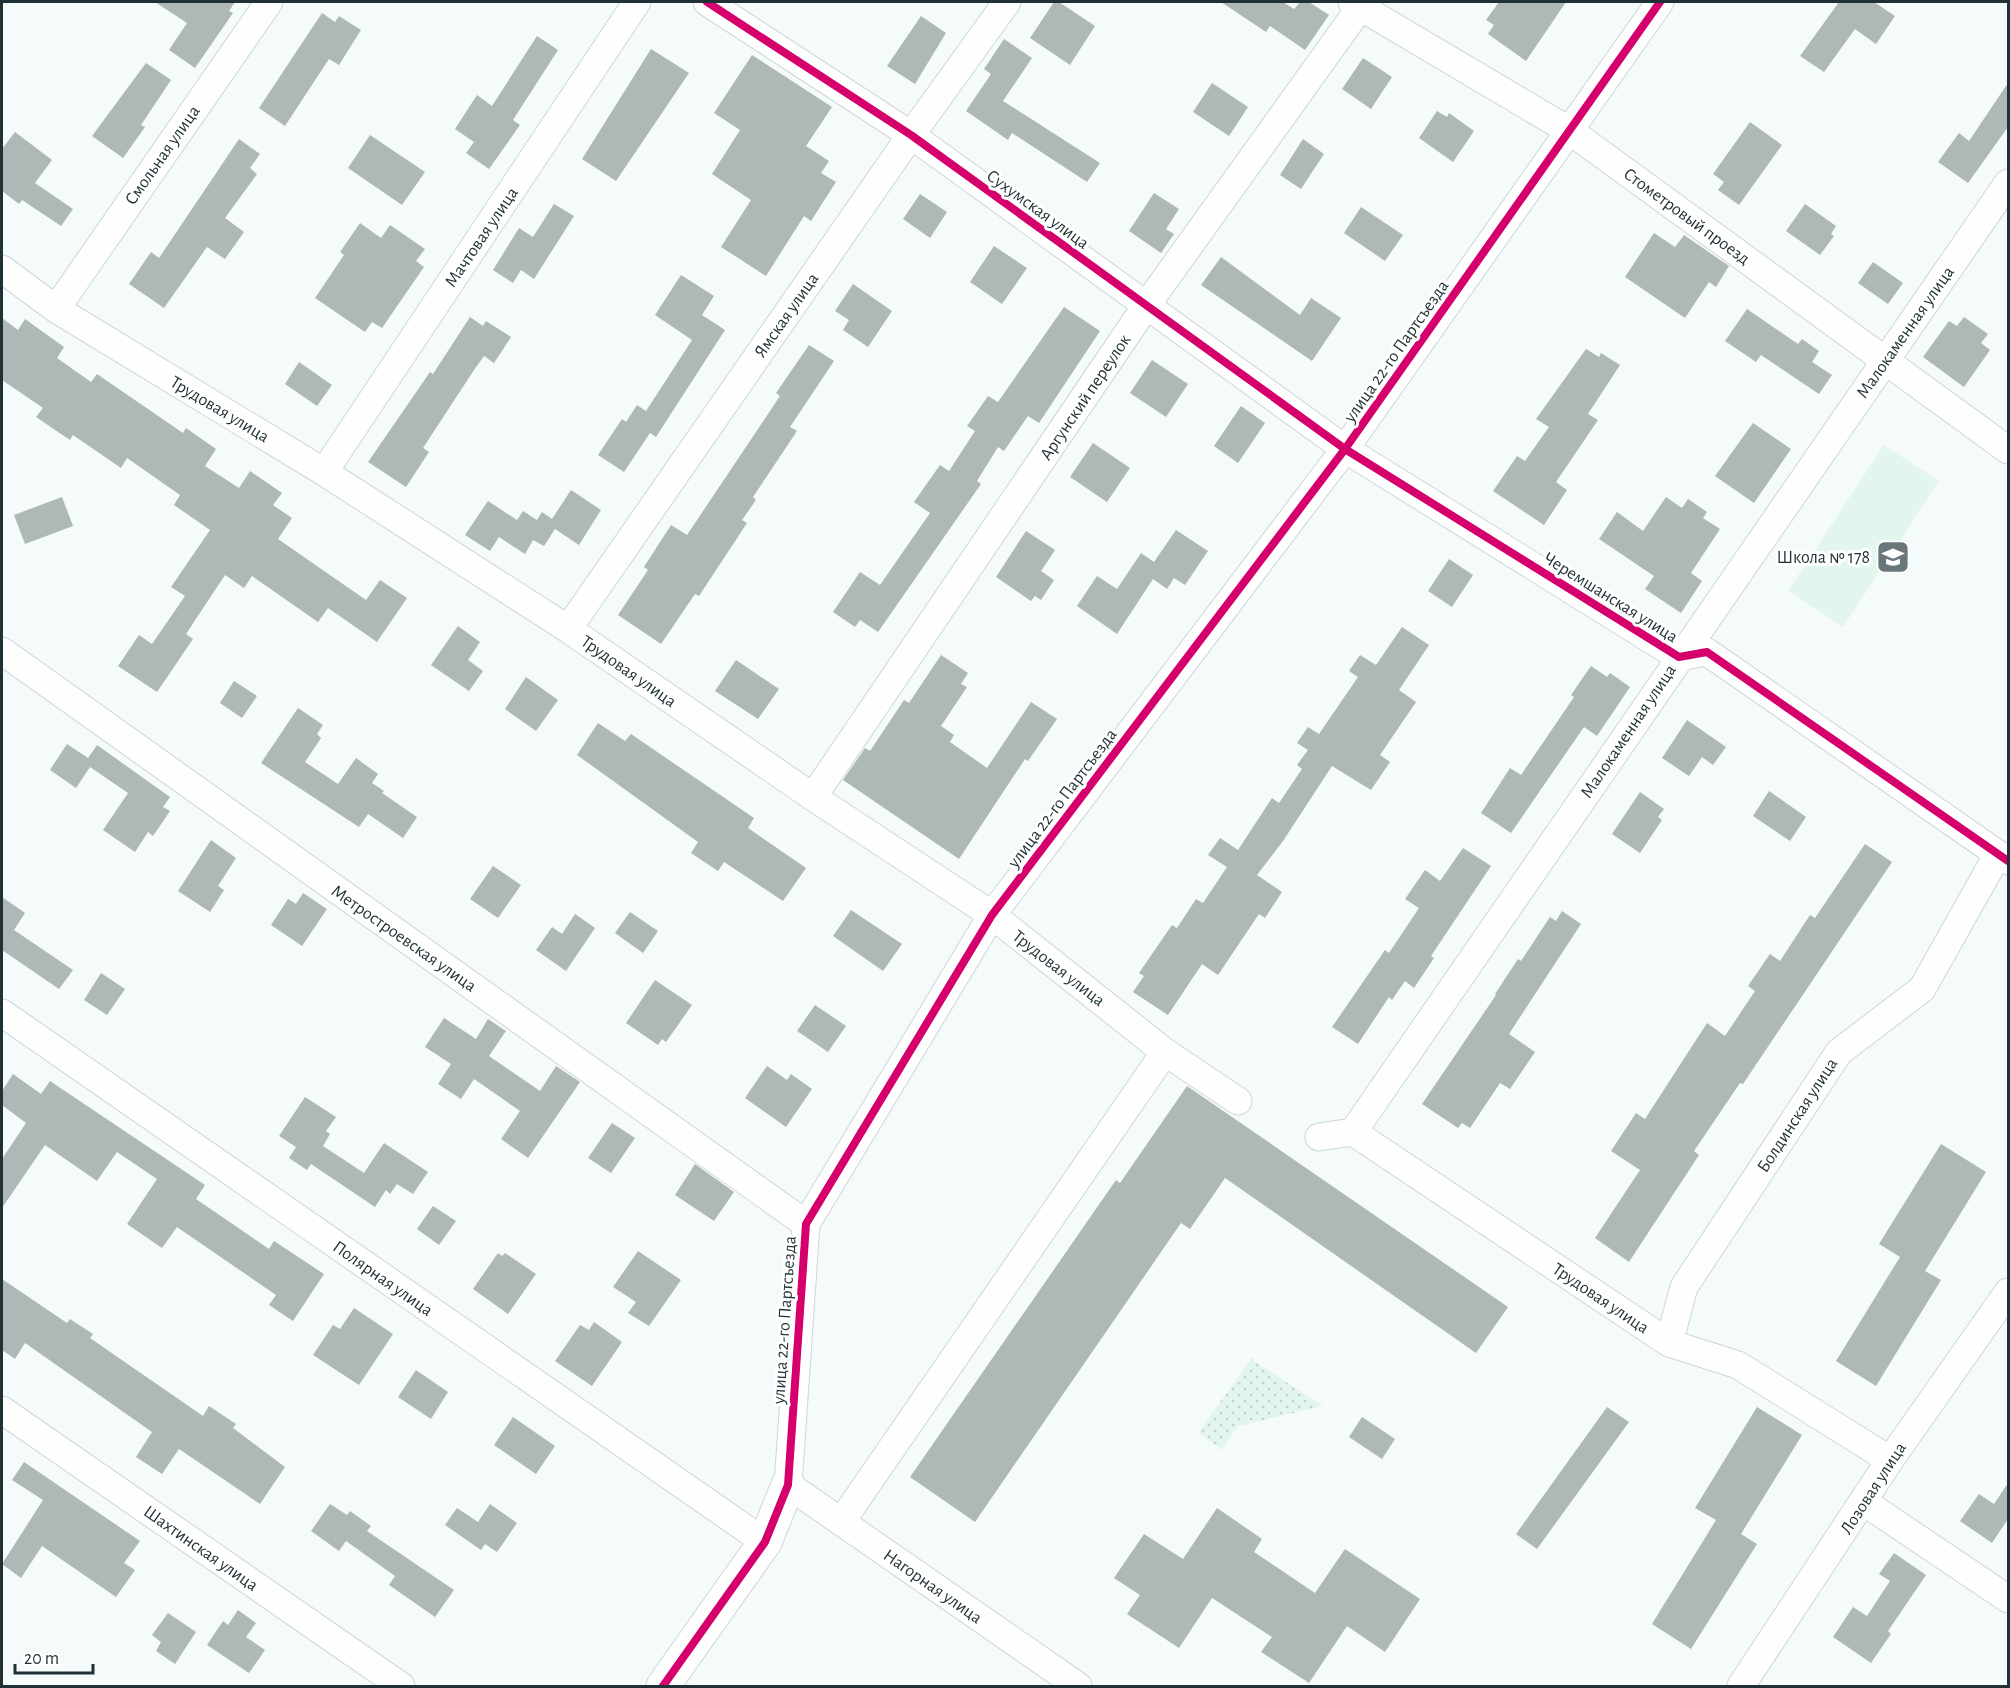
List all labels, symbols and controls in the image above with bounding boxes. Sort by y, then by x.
street label: Смольная улица [122,103,204,209]
street label: Стометровый проезд [1620,165,1753,269]
street label: Сухумская улица [983,167,1092,253]
street label: Мачтовая улица [442,184,522,291]
street label: Малокаменная улица [1854,263,1958,402]
street label: Ямская улица [751,270,822,361]
street label: улица 22-го Партсъезда [1341,277,1453,427]
street label: Аргунский переулок [1037,331,1135,464]
street label: Трудовая улица [167,373,272,446]
school or university icon: Школа № 178 [1875,539,1911,575]
street label: Черемшанская улица [1540,549,1681,646]
place label: Школа № 178 [1776,549,1870,567]
street label: Трудовая улица [578,632,679,711]
street label: Малокаменная улица [1578,662,1680,801]
street label: улица 22-го Партсъезда [1004,726,1121,872]
street label: Метростроевская улица [328,882,479,996]
street label: Трудовая улица [1009,927,1108,1010]
street label: Болдинская улица [1754,1055,1841,1176]
street label: улица 22-го Партсъезда [770,1235,800,1406]
street label: Полярная улица [329,1238,436,1320]
street label: Трудовая улица [1549,1260,1652,1338]
street label: Лозовая улица [1838,1439,1910,1538]
street label: Шахтинская улица [140,1503,261,1595]
street label: Нагорная улица [880,1546,985,1627]
scale bar [15,1637,93,1675]
text: 20 m [24,1650,59,1668]

